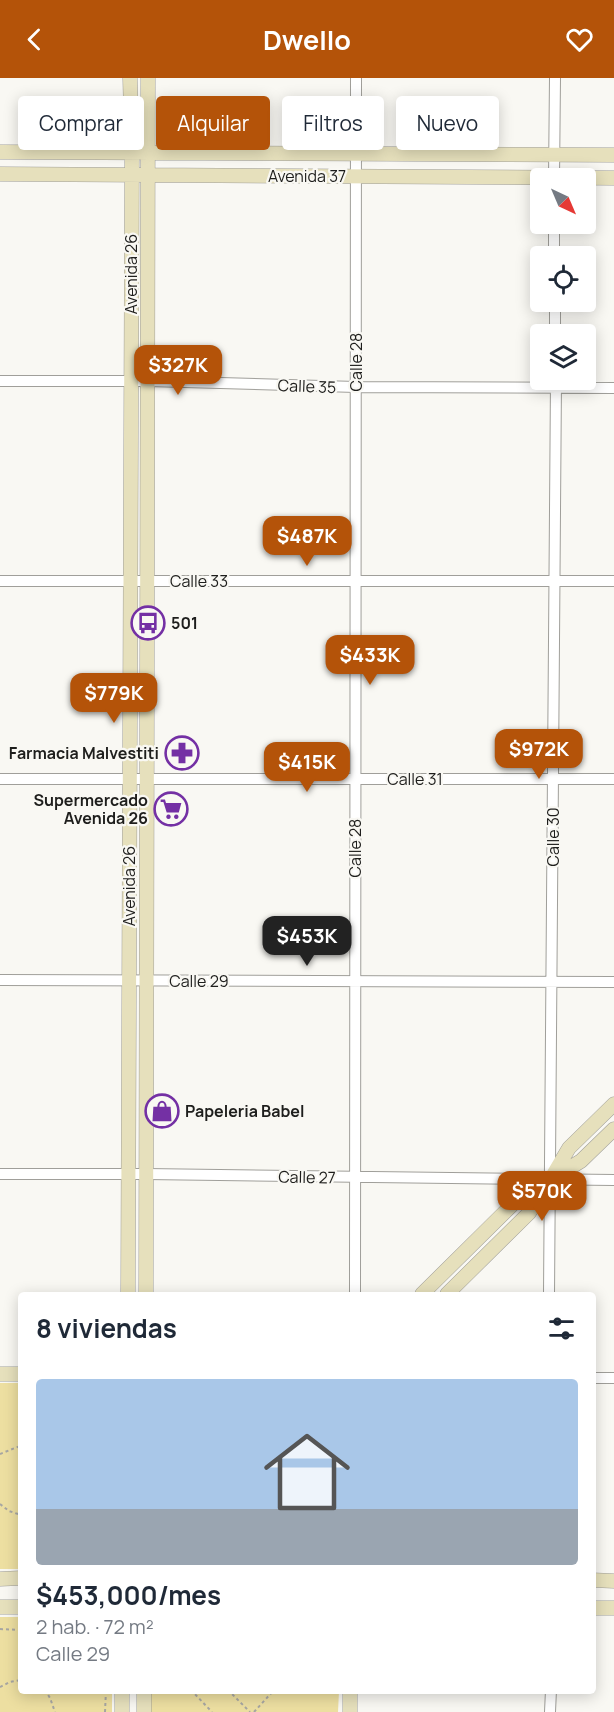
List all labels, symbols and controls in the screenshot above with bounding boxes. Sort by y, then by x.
text: Dwello [263,21,351,58]
icon: back [18,23,51,56]
icon: heart [563,23,596,56]
chip: Comprar [18,96,144,150]
chip: Alquilar [156,96,270,150]
chip: Filtros [282,96,384,150]
chip: Nuevo [396,96,499,150]
street label: Avenida 37 [268,165,346,187]
north arrow [530,168,596,234]
map controls [530,168,596,390]
street label: Avenida 26 [120,234,142,314]
button: locate [530,246,596,312]
button: layers [530,324,596,390]
street label: Calle 28 [345,333,367,391]
pin: $327K [136,345,220,396]
text: $327K [148,351,208,378]
street label: Calle 35 [277,374,337,398]
pin: $487K [265,516,349,567]
text: $487K [277,522,337,549]
street label: Calle 33 [170,570,228,592]
bus stop icon: 501 [130,605,166,641]
place label: 501 [171,612,198,634]
pin: $433K [328,635,412,686]
text: $433K [340,641,400,668]
pin: $779K [72,673,156,724]
text: $779K [84,679,144,706]
pin: $972K [497,729,581,780]
pharmacy icon: Farmacia Malvestiti [164,735,200,771]
text: $972K [509,735,569,762]
place label: Farmacia Malvestiti [9,742,159,764]
pin: $415K [265,742,349,793]
text: $415K [278,748,336,775]
street label: Calle 31 [387,768,443,790]
place label: Supermercado Avenida 26 [33,789,148,829]
supermarket icon: Supermercado Avenida 26 [153,791,189,827]
street label: Calle 30 [542,808,564,866]
street label: Calle 28 [344,819,366,877]
street label: Avenida 26 [118,846,140,926]
pin: $453K [265,916,349,967]
text: $453K [276,922,338,949]
street label: Calle 29 [169,970,229,992]
shop icon: Papeleria Babel [144,1093,180,1129]
place label: Papeleria Babel [185,1100,304,1122]
street label: Calle 27 [278,1165,336,1189]
pin: $570K [500,1171,584,1222]
text: $570K [511,1177,573,1204]
text: 8 viviendas [36,1310,177,1346]
icon: filters [545,1312,578,1345]
icon: home [253,1418,361,1526]
text: $453,000/mes [36,1577,221,1613]
text: 2 hab. · 72 m² [36,1613,154,1640]
text: Calle 29 [36,1640,110,1667]

